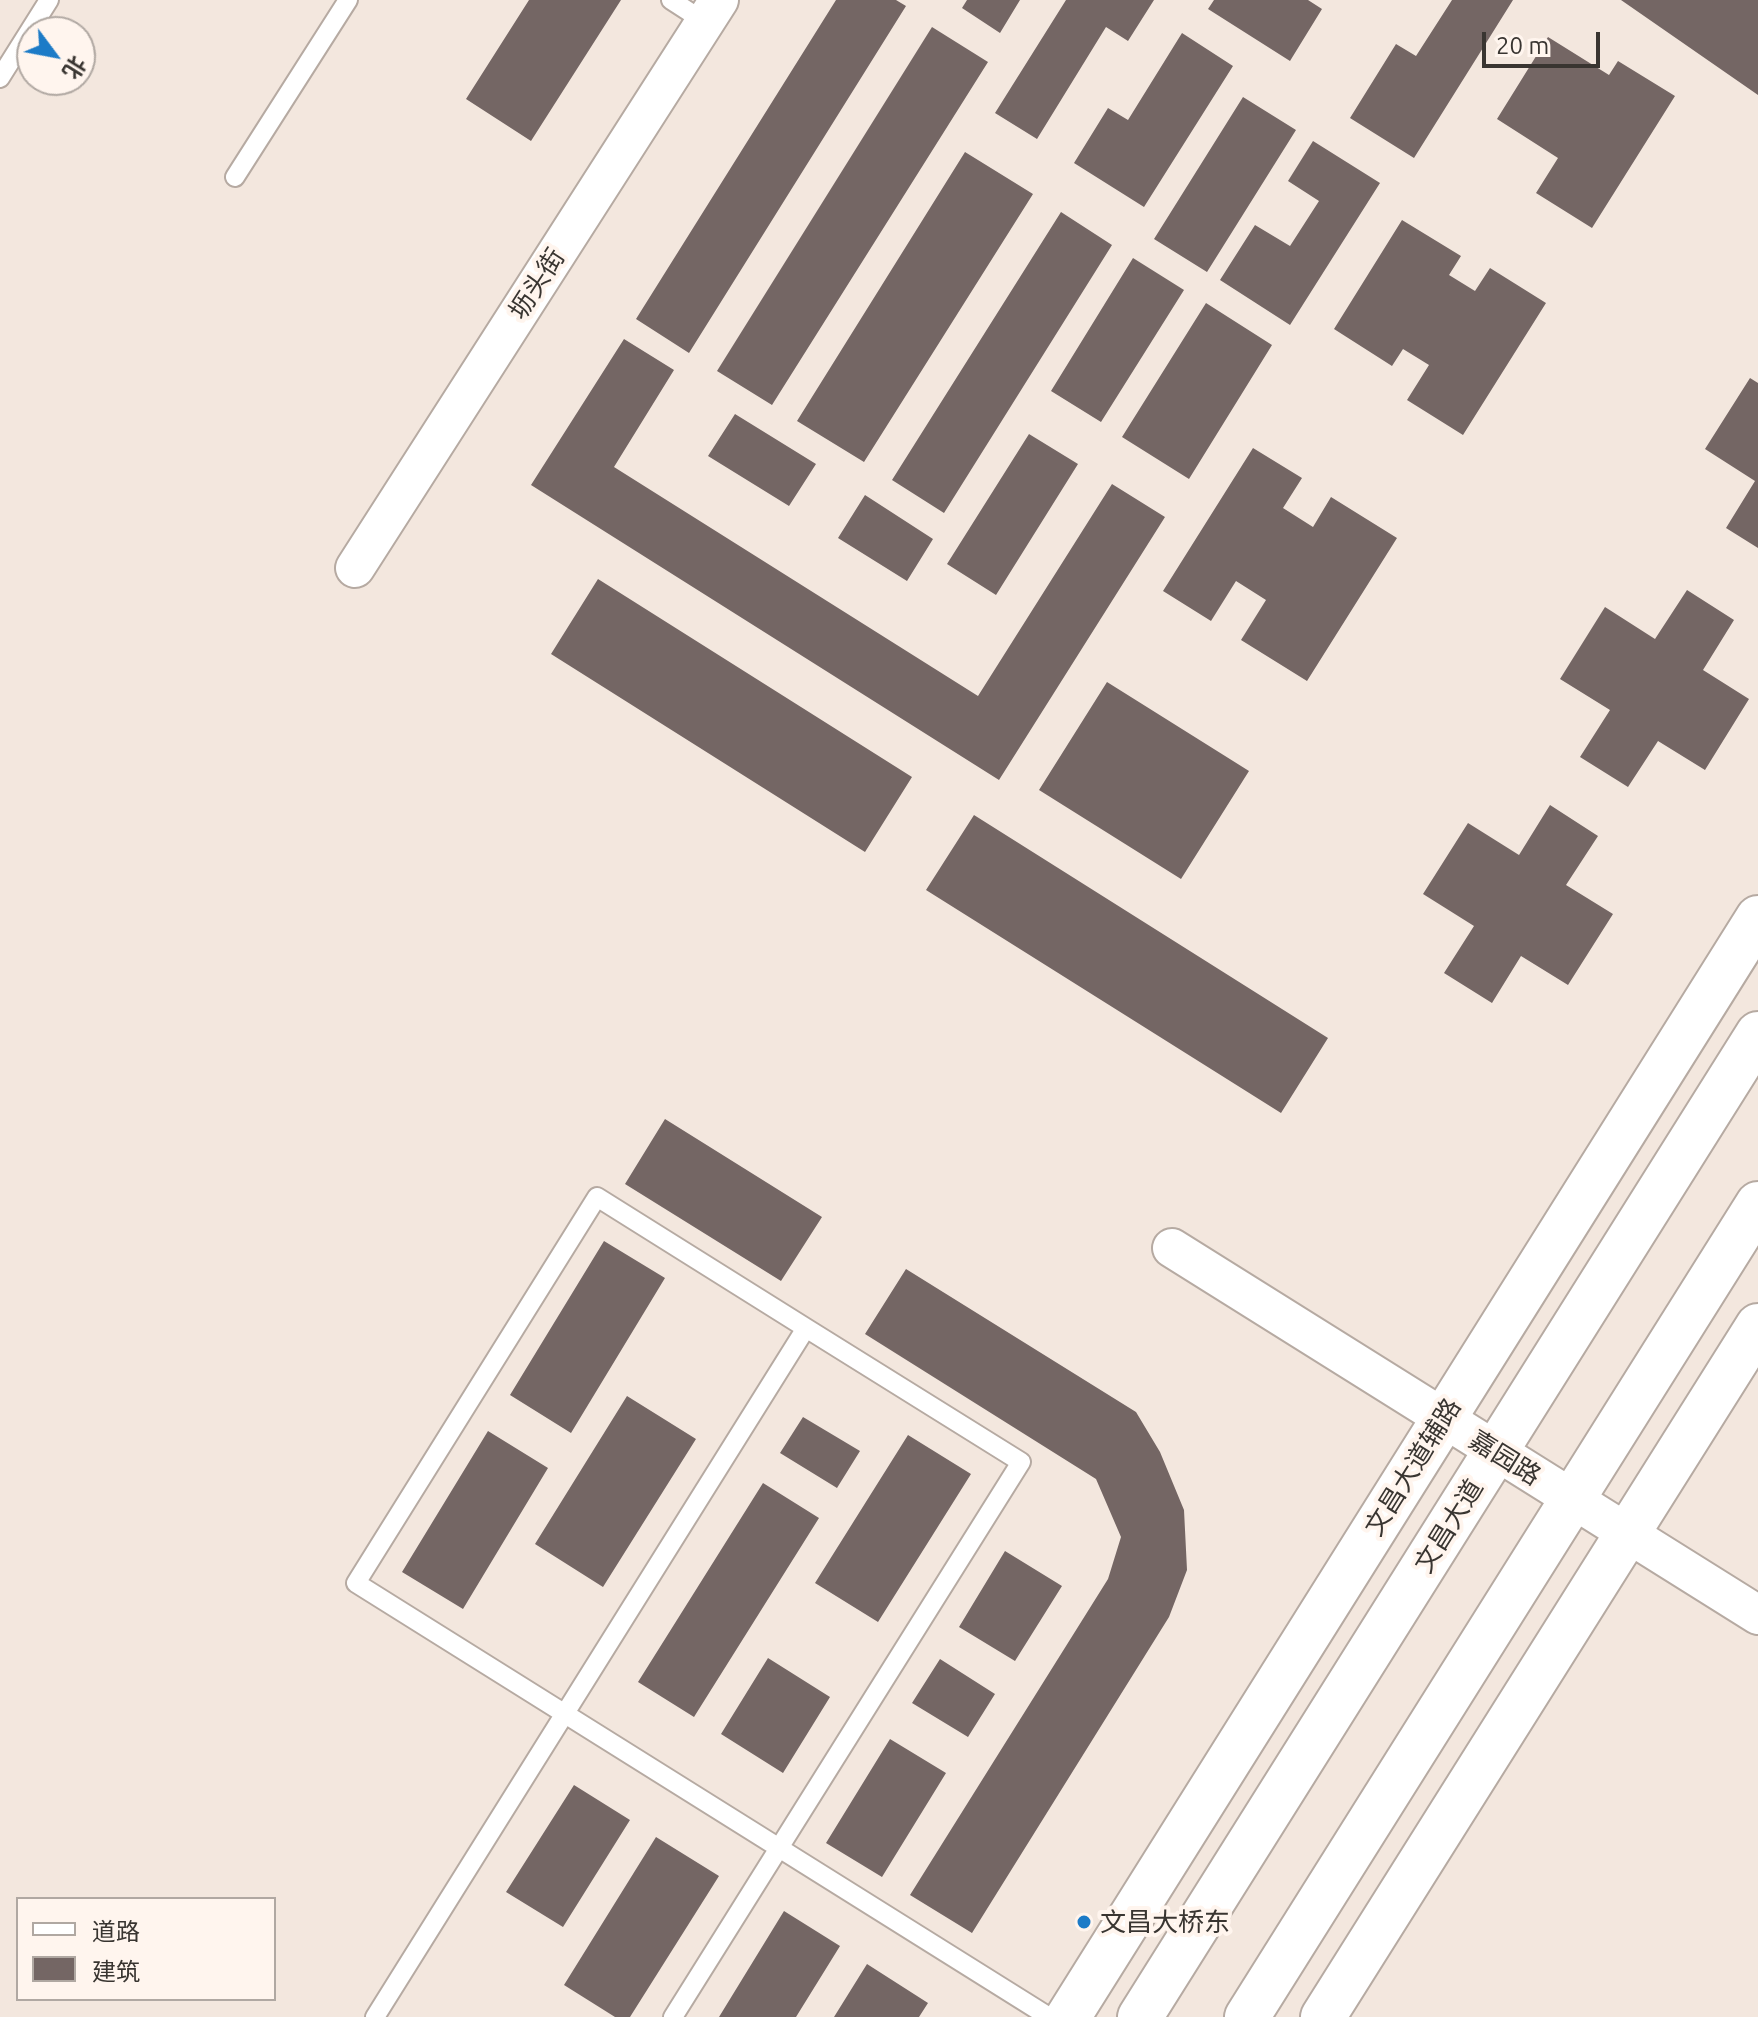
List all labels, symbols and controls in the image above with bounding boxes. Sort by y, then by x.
north arrow [16,16,96,96]
scale bar [1486,16,1604,66]
text: 20 m [1496,32,1549,59]
text: 北 [59,52,92,84]
street label: 坜头街 [503,243,571,325]
street label: 文昌大道辅路 [1358,1393,1468,1541]
street label: 嘉园路 [1464,1424,1546,1492]
street label: 文昌大道 [1408,1474,1490,1578]
legend [16,1897,276,2001]
place label: 文昌大桥东 [1100,1906,1230,1938]
marker: 文昌大桥东 [1075,1913,1093,1931]
text: 道路 [92,1918,140,1945]
text: 建筑 [92,1958,140,1985]

